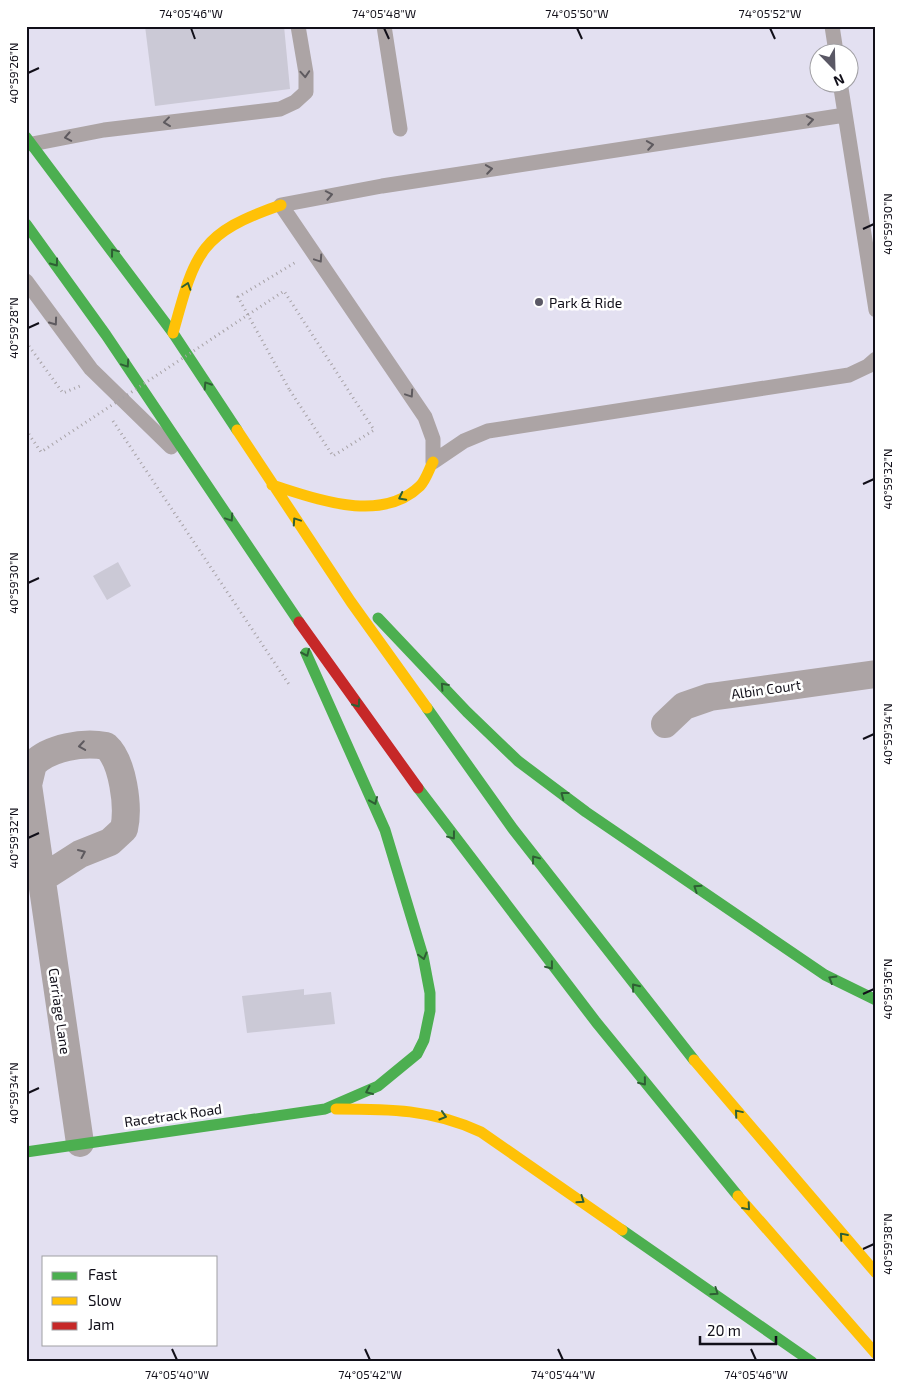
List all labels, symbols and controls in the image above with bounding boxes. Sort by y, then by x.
text: 74°05'46"W [159,6,223,20]
text: 74°05'48"W [352,6,416,20]
text: 74°05'50"W [545,6,609,20]
text: 74°05'52"W [739,6,801,20]
text: 40°59'26"N [6,42,20,104]
north arrow [810,42,860,92]
one-way arrow [300,71,311,79]
text: N [831,71,847,90]
one-way arrow [807,115,815,126]
one-way arrow [163,116,171,127]
one-way arrow [64,131,72,142]
one-way arrow [645,140,654,150]
one-way arrow [485,165,493,175]
one-way arrow [324,190,333,201]
text: 40°59'30"N [880,193,894,255]
one-way arrow [111,249,119,258]
one-way arrow [313,254,322,263]
one-way arrow [49,257,58,267]
one-way arrow [181,282,191,290]
place label: Park & Ride [549,294,622,311]
marker: Park & Ride [533,296,545,308]
text: 40°59'28"N [6,297,20,359]
one-way arrow [48,316,57,325]
one-way arrow [120,359,129,368]
one-way arrow [204,381,213,391]
one-way arrow [404,388,413,398]
text: 40°59'32"N [880,449,894,509]
one-way arrow [398,491,407,501]
one-way arrow [223,513,233,522]
one-way arrow [293,517,302,526]
text: 40°59'30"N [6,552,20,614]
one-way arrow [300,648,311,657]
street label: Albin Court [730,676,802,702]
one-way arrow [441,683,450,692]
one-way arrow [351,699,360,708]
text: 40°59'34"N [880,703,894,765]
one-way arrow [77,740,85,751]
one-way arrow [560,792,570,801]
one-way arrow [367,796,378,805]
text: 40°59'32"N [6,808,20,868]
one-way arrow [447,830,455,839]
one-way arrow [77,850,86,860]
one-way arrow [532,855,541,864]
one-way arrow [694,885,703,894]
one-way arrow [418,951,428,959]
text: 40°59'36"N [880,958,894,1020]
one-way arrow [545,960,553,969]
street label: Carriage Lane [46,967,74,1055]
one-way arrow [828,975,837,985]
one-way arrow [632,984,640,993]
text: 40°59'34"N [6,1062,20,1124]
one-way arrow [637,1076,645,1085]
one-way arrow [365,1084,374,1095]
street label: Racetrack Road [123,1100,223,1130]
one-way arrow [734,1109,743,1118]
one-way arrow [438,1110,447,1120]
one-way arrow [575,1194,585,1203]
one-way arrow [741,1201,749,1210]
text: 40°59'38"N [880,1213,894,1275]
one-way arrow [840,1233,849,1242]
legend [42,1256,218,1346]
text: Fast [88,1265,118,1283]
one-way arrow [709,1286,719,1295]
text: Slow [88,1291,122,1309]
scale bar [700,1313,776,1345]
text: Jam [88,1315,114,1333]
text: 20 m [707,1321,741,1339]
text: 74°05'40"W [145,1367,209,1381]
text: 74°05'42"W [338,1367,402,1381]
text: 74°05'44"W [531,1367,595,1381]
text: 74°05'46"W [724,1367,788,1381]

